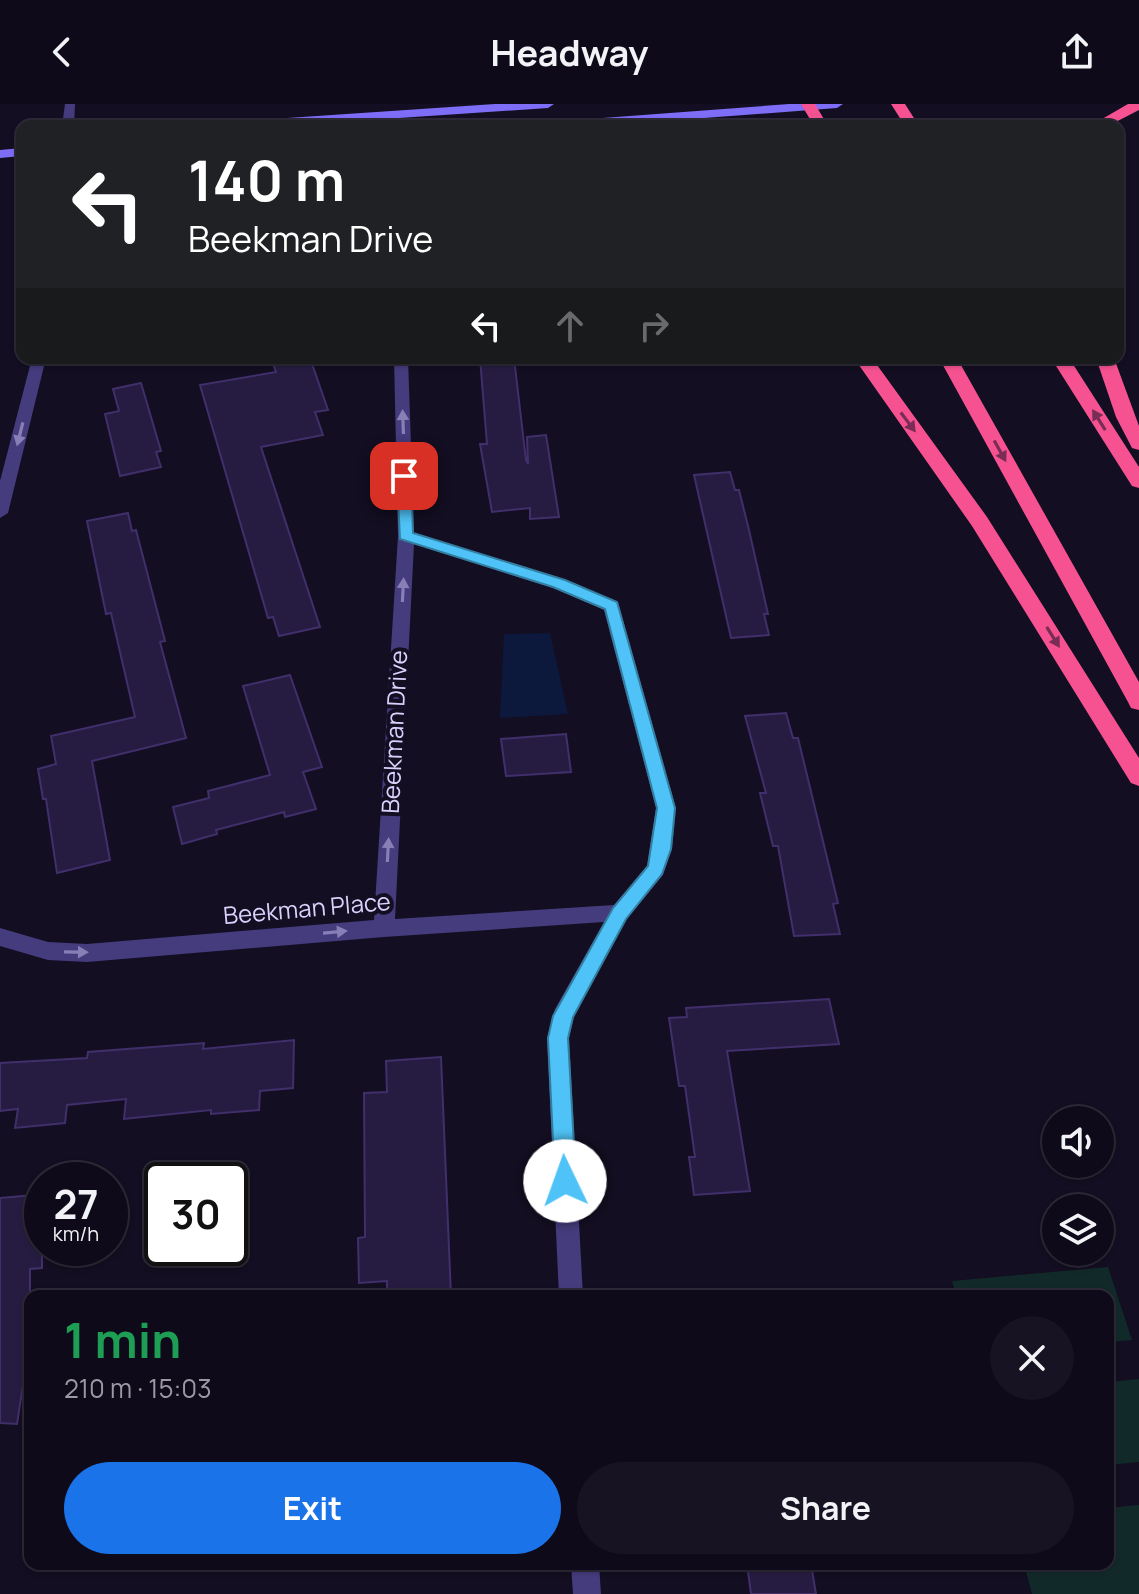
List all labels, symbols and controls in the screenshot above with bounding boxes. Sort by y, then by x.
text: Headway [491,28,648,77]
icon: back [40,30,84,74]
icon: share [1055,30,1099,74]
text: 140 m [188,141,345,218]
icon: left [56,152,160,256]
text: Beekman Drive [188,214,433,263]
icon: left [464,304,508,348]
icon: ahead [548,304,592,348]
icon: right [632,304,676,348]
one-way arrow [396,409,409,434]
one-way arrow [1093,409,1107,431]
one-way arrow [900,411,916,432]
one-way arrow [13,421,25,446]
one-way arrow [993,439,1006,462]
pin [370,442,438,510]
icon: arrive [382,454,426,498]
one-way arrow [396,577,409,602]
one-way arrow [1046,626,1060,648]
street label: Beekman Drive [373,649,414,814]
one-way arrow [382,837,395,862]
street label: Beekman Place [222,884,392,931]
one-way arrow [323,925,348,938]
one-way arrow [64,946,89,959]
map controls [1042,1106,1114,1266]
button: sound [1042,1106,1114,1178]
position arrow [523,1139,607,1223]
speed limit sign: 30 [144,1162,248,1266]
text: 27 [53,1176,99,1231]
button: layers [1042,1194,1114,1266]
text: km/h [53,1220,99,1247]
text: 1 min [64,1307,181,1372]
button: close [990,1316,1074,1400]
text: 210 m · 15:03 [64,1370,212,1406]
button: Exit [64,1462,561,1554]
button: Share [577,1462,1074,1554]

